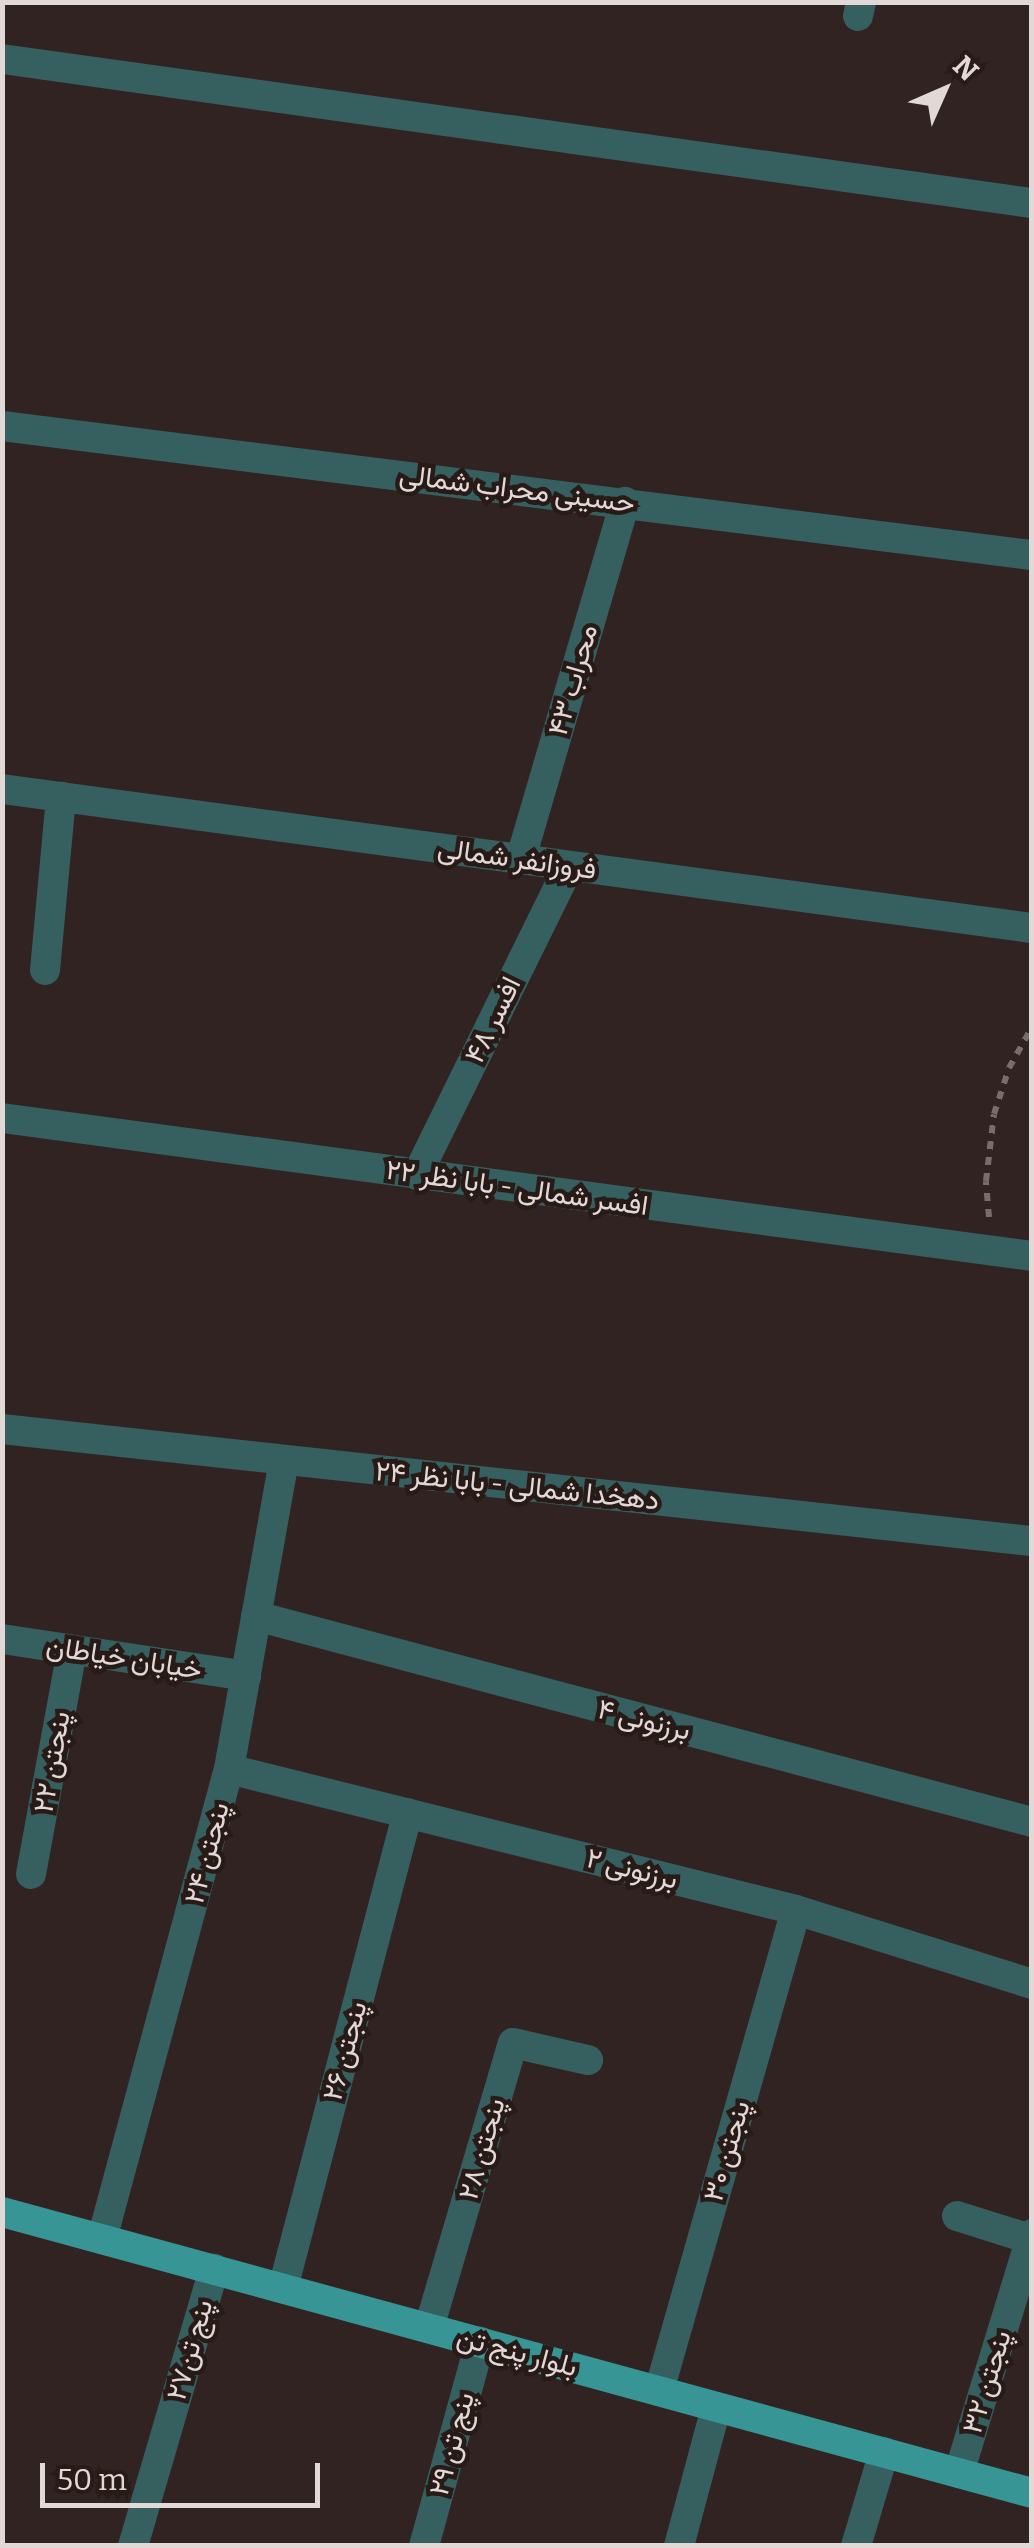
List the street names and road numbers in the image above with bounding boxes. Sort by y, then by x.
street label: حسینی محراب شمالی [397,458,637,520]
street label: محراب ۴۳ [541,621,605,739]
street label: فروزانفر شمالی [436,831,598,887]
street label: افسر ۴۸ [458,971,528,1069]
street label: افسر شمالی - بابا نظر ۲۲ [384,1153,650,1223]
street label: دهخدا شمالی - بابا نظر ۲۴ [373,1454,661,1518]
street label: خیابان خیاطان [44,1629,204,1687]
street label: برزنونی ۴ [594,1692,694,1748]
street label: پنجتن ۲۲ [27,1709,77,1815]
street label: پنجتن ۲۴ [177,1799,237,1907]
street label: برزنونی ۲ [583,1841,681,1897]
street label: پنجتن ۲۶ [316,1998,374,2104]
street label: پنجتن ۲۸ [451,2094,513,2204]
street label: پنجتن ۳۰ [697,2097,757,2205]
street label: پنج تن۲۷ [160,2296,220,2404]
street label: بلوار پنج تن [453,2320,581,2384]
street label: پنجتن ۳۲ [955,2326,1019,2438]
street label: پنج تن ۲۹ [422,2389,482,2499]

